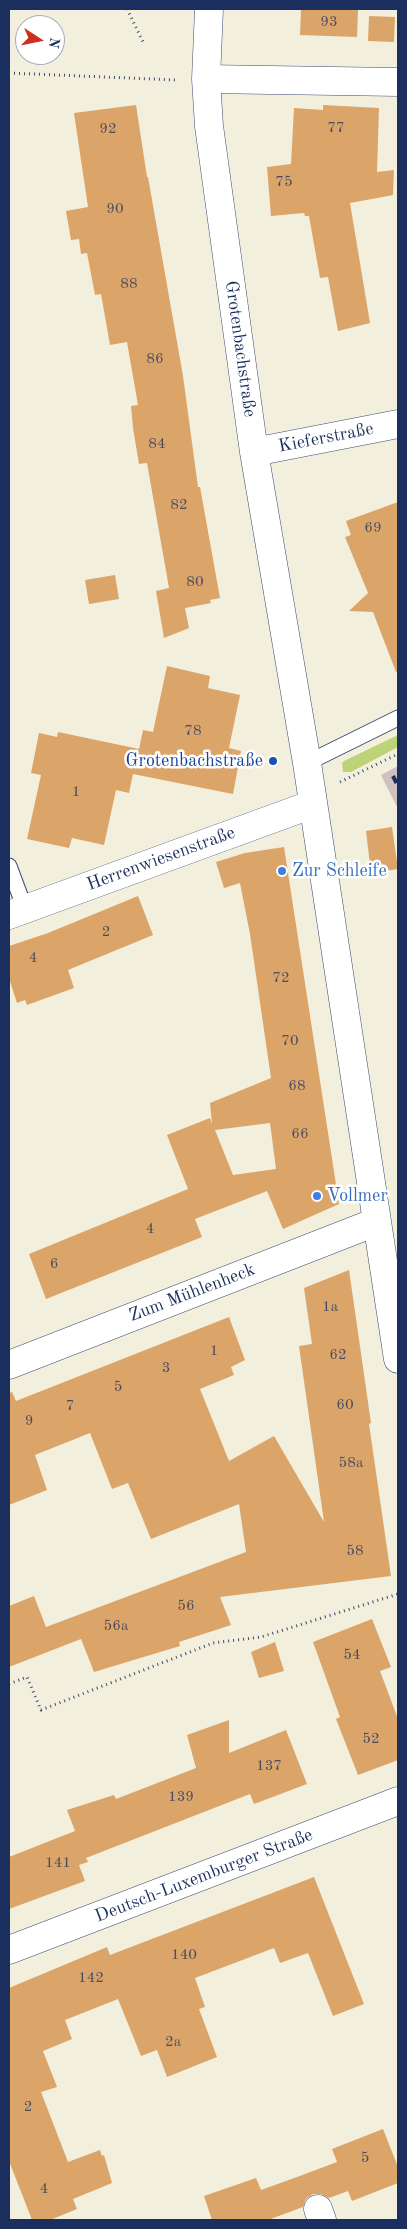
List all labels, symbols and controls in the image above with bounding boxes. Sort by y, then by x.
house number: 93 [320,13,338,31]
north arrow [15,15,65,65]
text: N [46,36,62,49]
house number: 77 [327,119,345,137]
house number: 92 [99,120,117,138]
house number: 75 [275,173,293,191]
house number: 90 [106,200,124,218]
house number: 88 [120,275,138,293]
street label: Grotenbachstraße [220,279,260,419]
house number: 86 [146,350,164,368]
street label: Kieferstraße [277,418,375,458]
house number: 84 [148,435,166,453]
house number: 82 [170,496,188,514]
house number: 69 [364,519,382,537]
house number: 80 [186,573,204,591]
house number: 78 [184,722,202,740]
place label: Grotenbachstraße [126,750,263,772]
marker: Grotenbachstraße [267,755,279,767]
house number: 1 [72,783,80,801]
street label: Herrenwiesenstraße [84,822,238,896]
place label: Zur Schleife [292,860,387,882]
marker: Zur Schleife [276,865,288,877]
house number: 2 [102,923,110,941]
house number: 4 [29,949,37,967]
house number: 72 [272,969,290,987]
house number: 70 [281,1032,299,1050]
house number: 68 [288,1077,306,1095]
house number: 66 [291,1125,309,1143]
place label: Vollmer [327,1185,388,1207]
marker: Vollmer [311,1190,323,1202]
house number: 4 [146,1220,154,1238]
house number: 6 [50,1255,58,1273]
street label: Zum Mühlenheck [126,1259,258,1327]
house number: 1a [322,1298,338,1316]
house number: 1 [210,1342,218,1360]
house number: 62 [329,1346,347,1364]
house number: 3 [162,1359,170,1377]
house number: 5 [114,1378,122,1396]
house number: 60 [336,1396,354,1414]
house number: 7 [66,1397,74,1415]
house number: 9 [25,1412,33,1430]
house number: 58a [339,1454,363,1472]
house number: 58 [346,1542,364,1560]
house number: 56 [177,1597,195,1615]
house number: 56a [104,1617,128,1635]
house number: 54 [343,1646,361,1664]
house number: 52 [362,1730,380,1748]
house number: 137 [256,1757,282,1775]
house number: 139 [168,1788,194,1806]
street label: Deutsch-Luxemburger Straße [92,1824,316,1928]
house number: 141 [45,1854,71,1872]
house number: 140 [171,1946,197,1964]
house number: 142 [78,1969,104,1987]
house number: 2a [165,2033,181,2051]
house number: 2 [24,2098,32,2116]
house number: 5 [361,2149,369,2167]
house number: 4 [40,2180,48,2198]

